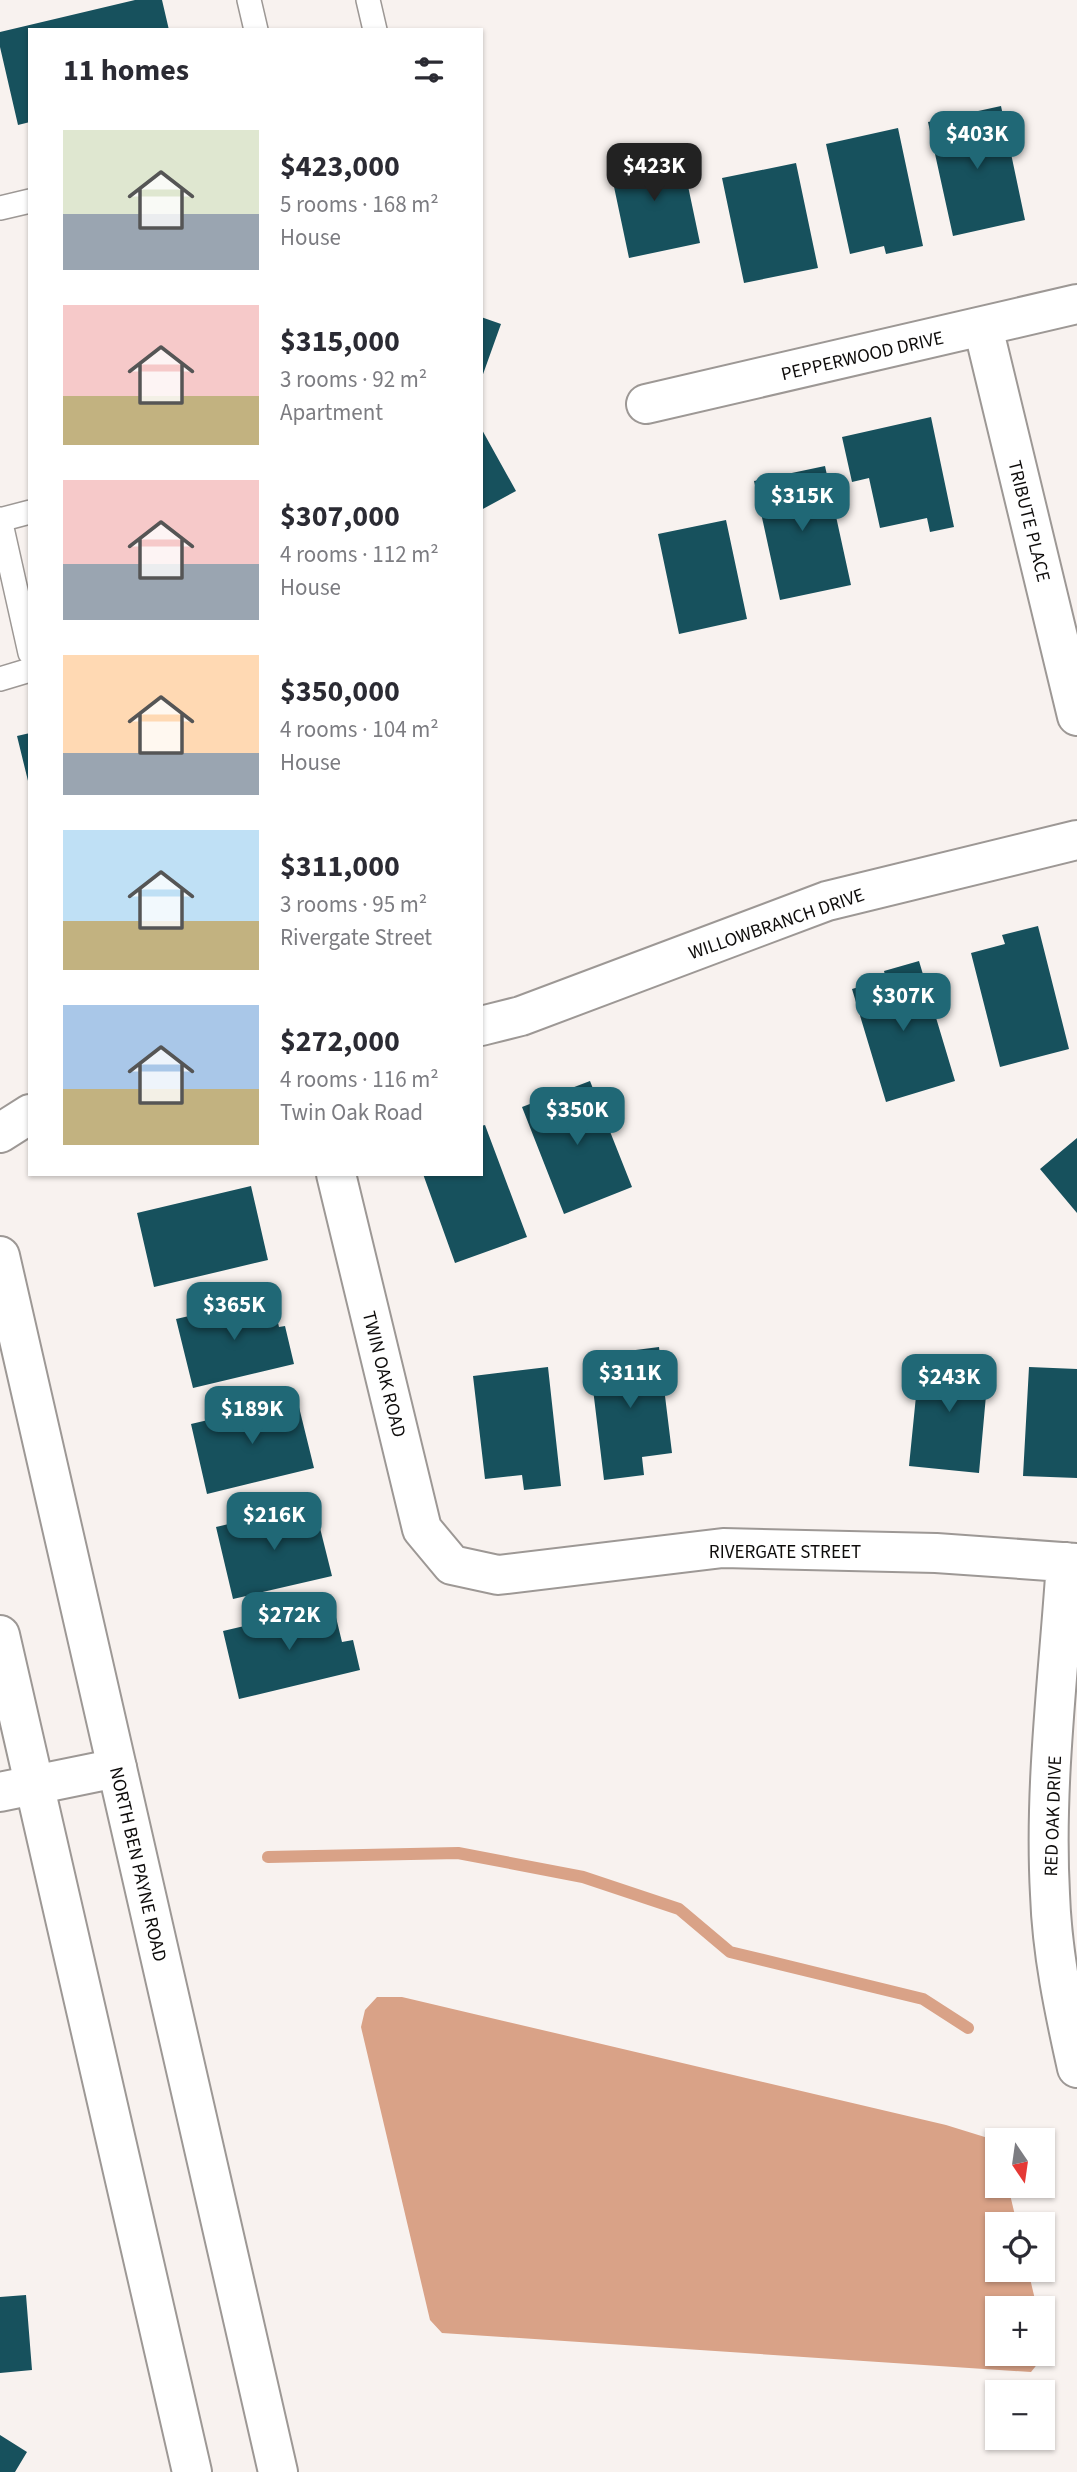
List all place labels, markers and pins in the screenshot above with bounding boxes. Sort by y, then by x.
pin: $403K [928,111,1026,171]
pin: $423K [605,144,703,203]
pin: $315K [753,474,851,533]
pin: $307K [854,974,952,1033]
pin: $350K [528,1088,626,1147]
pin: $365K [185,1282,283,1342]
pin: $311K [581,1350,679,1410]
pin: $243K [900,1354,998,1414]
pin: $189K [203,1386,301,1446]
pin: $216K [225,1492,323,1552]
pin: $272K [240,1592,338,1652]

